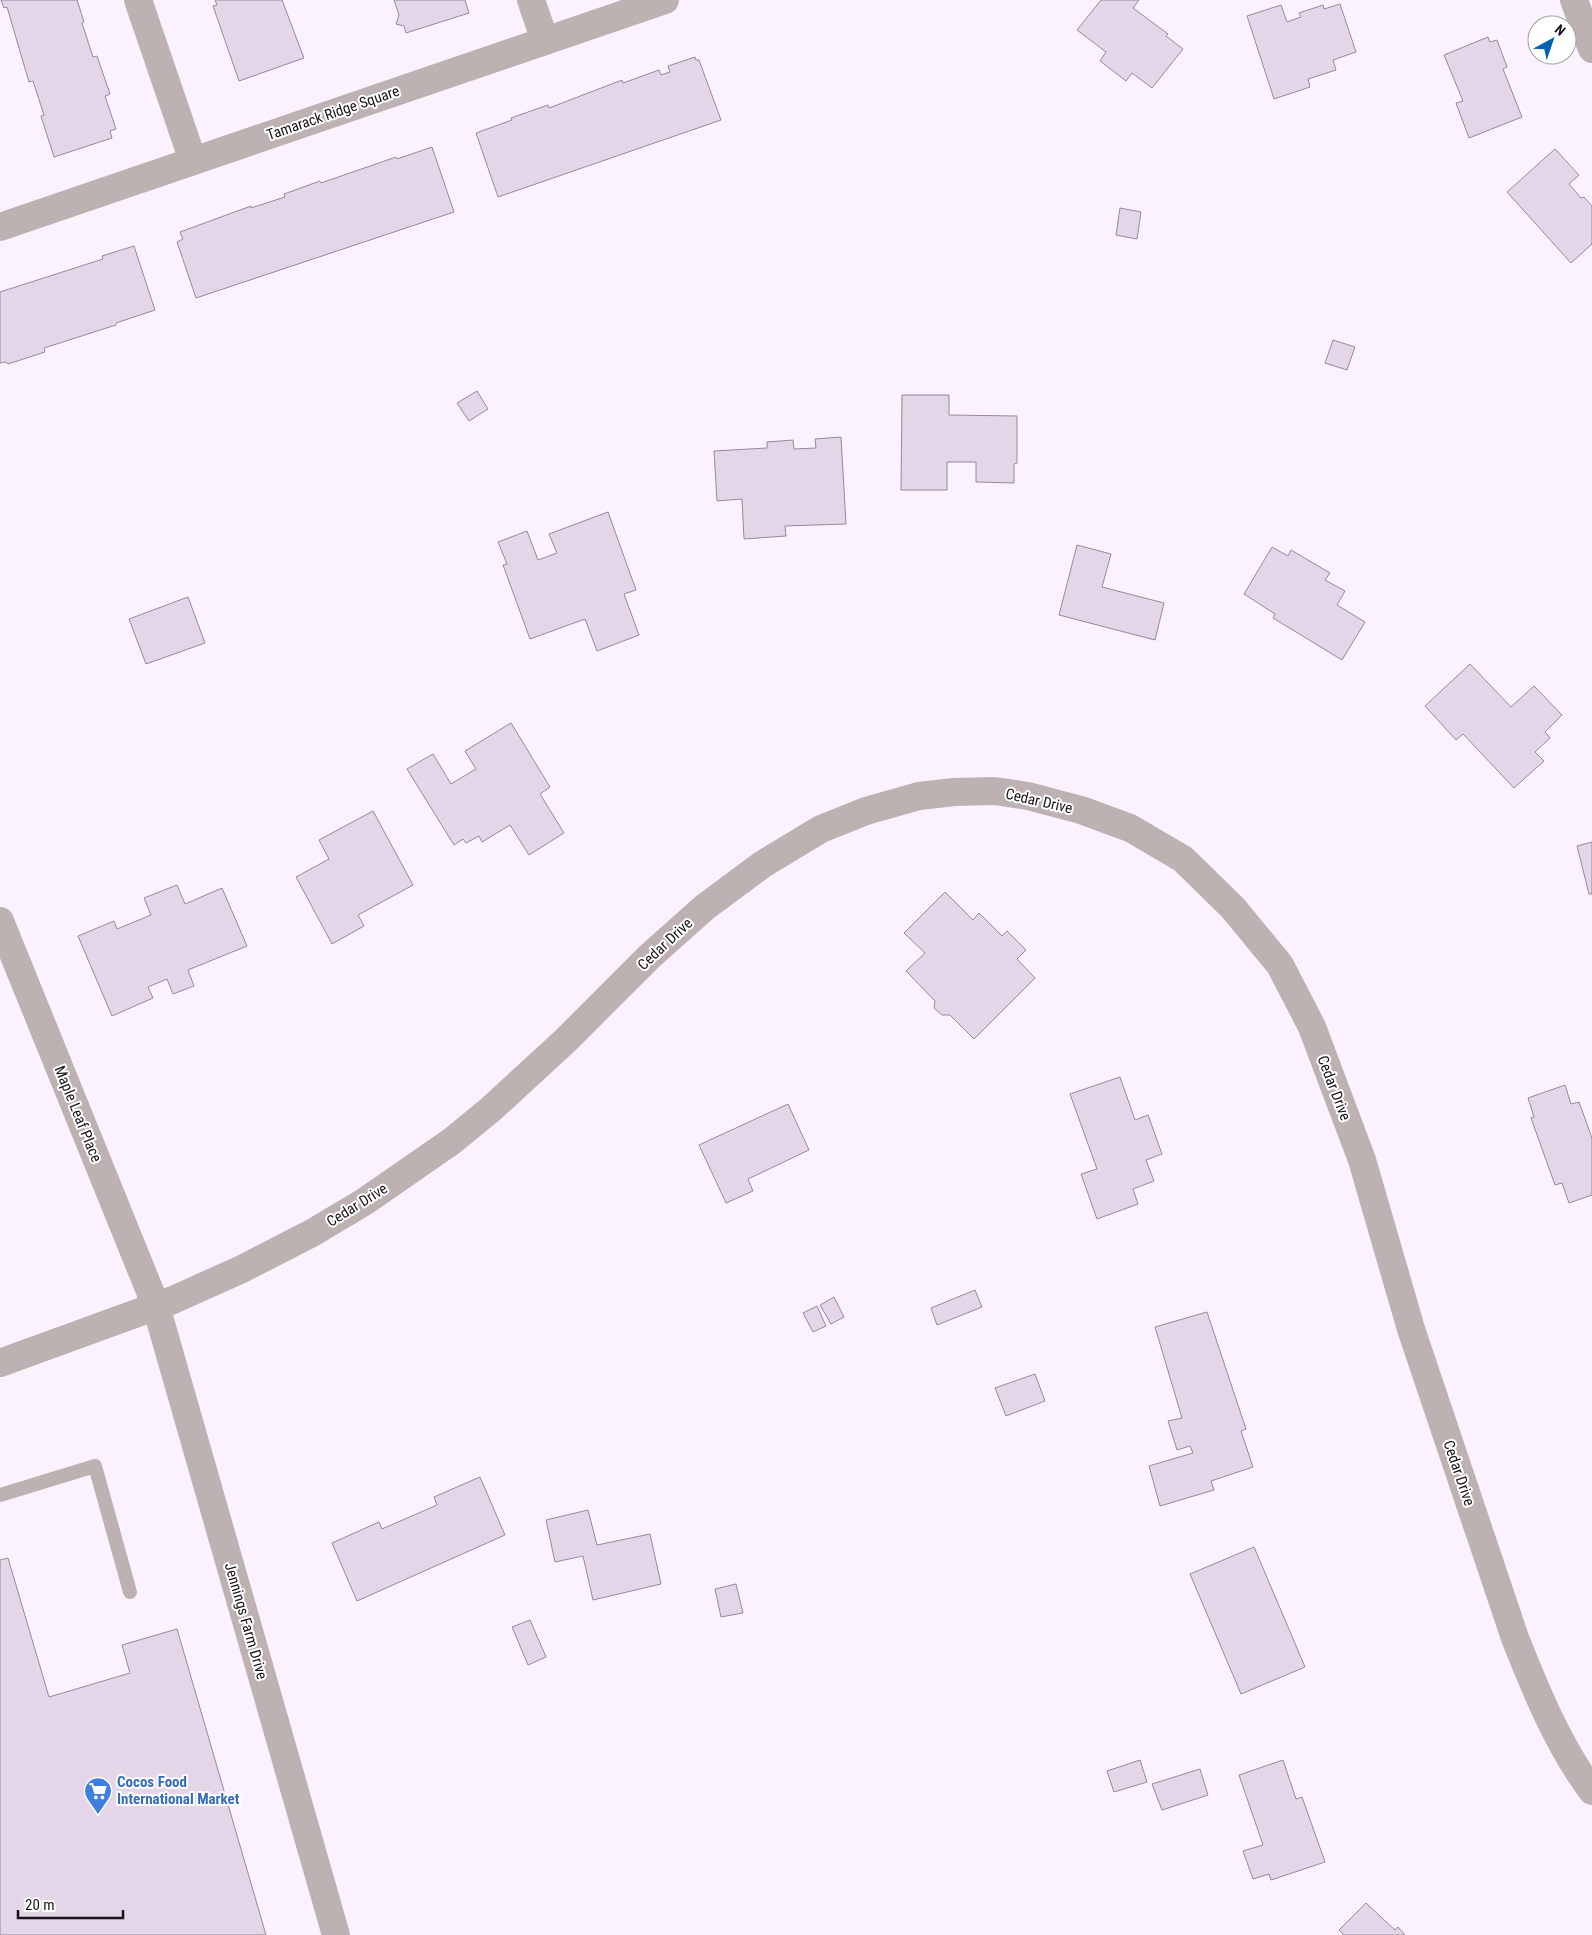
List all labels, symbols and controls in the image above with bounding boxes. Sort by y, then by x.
north arrow [1527,15,1577,65]
text: N [1552,21,1569,39]
street label: Tamarack Ridge Square [264,82,402,144]
street label: Cedar Drive [1004,785,1074,817]
street label: Cedar Drive [634,914,696,974]
street label: Cedar Drive [1313,1053,1355,1123]
street label: Maple Leaf Place [50,1063,106,1165]
street label: Cedar Drive [323,1179,391,1231]
street label: Cedar Drive [1439,1438,1479,1508]
street label: Jennings Farm Drive [221,1561,271,1681]
place label: Cocos Food International Market [117,1773,240,1808]
supermarket icon: Cocos Food International Market [83,1776,113,1815]
scale bar [18,1888,122,1920]
text: 20 m [25,1896,55,1914]

